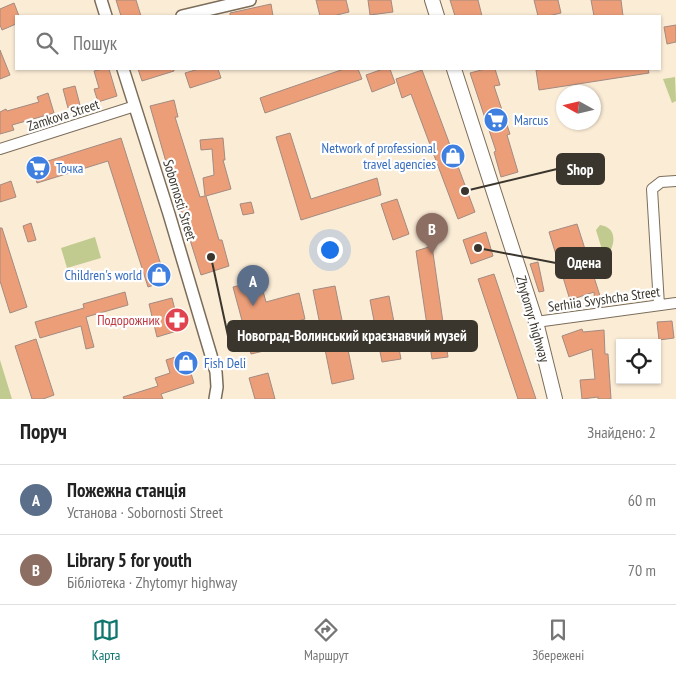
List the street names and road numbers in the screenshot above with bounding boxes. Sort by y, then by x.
street label: Zamkova Street [25,95,101,135]
street label: Sobornosti Street [159,157,201,243]
street label: Zhytomyr highway [512,274,554,365]
street label: Serhiia Svyshcha Street [547,282,661,316]

